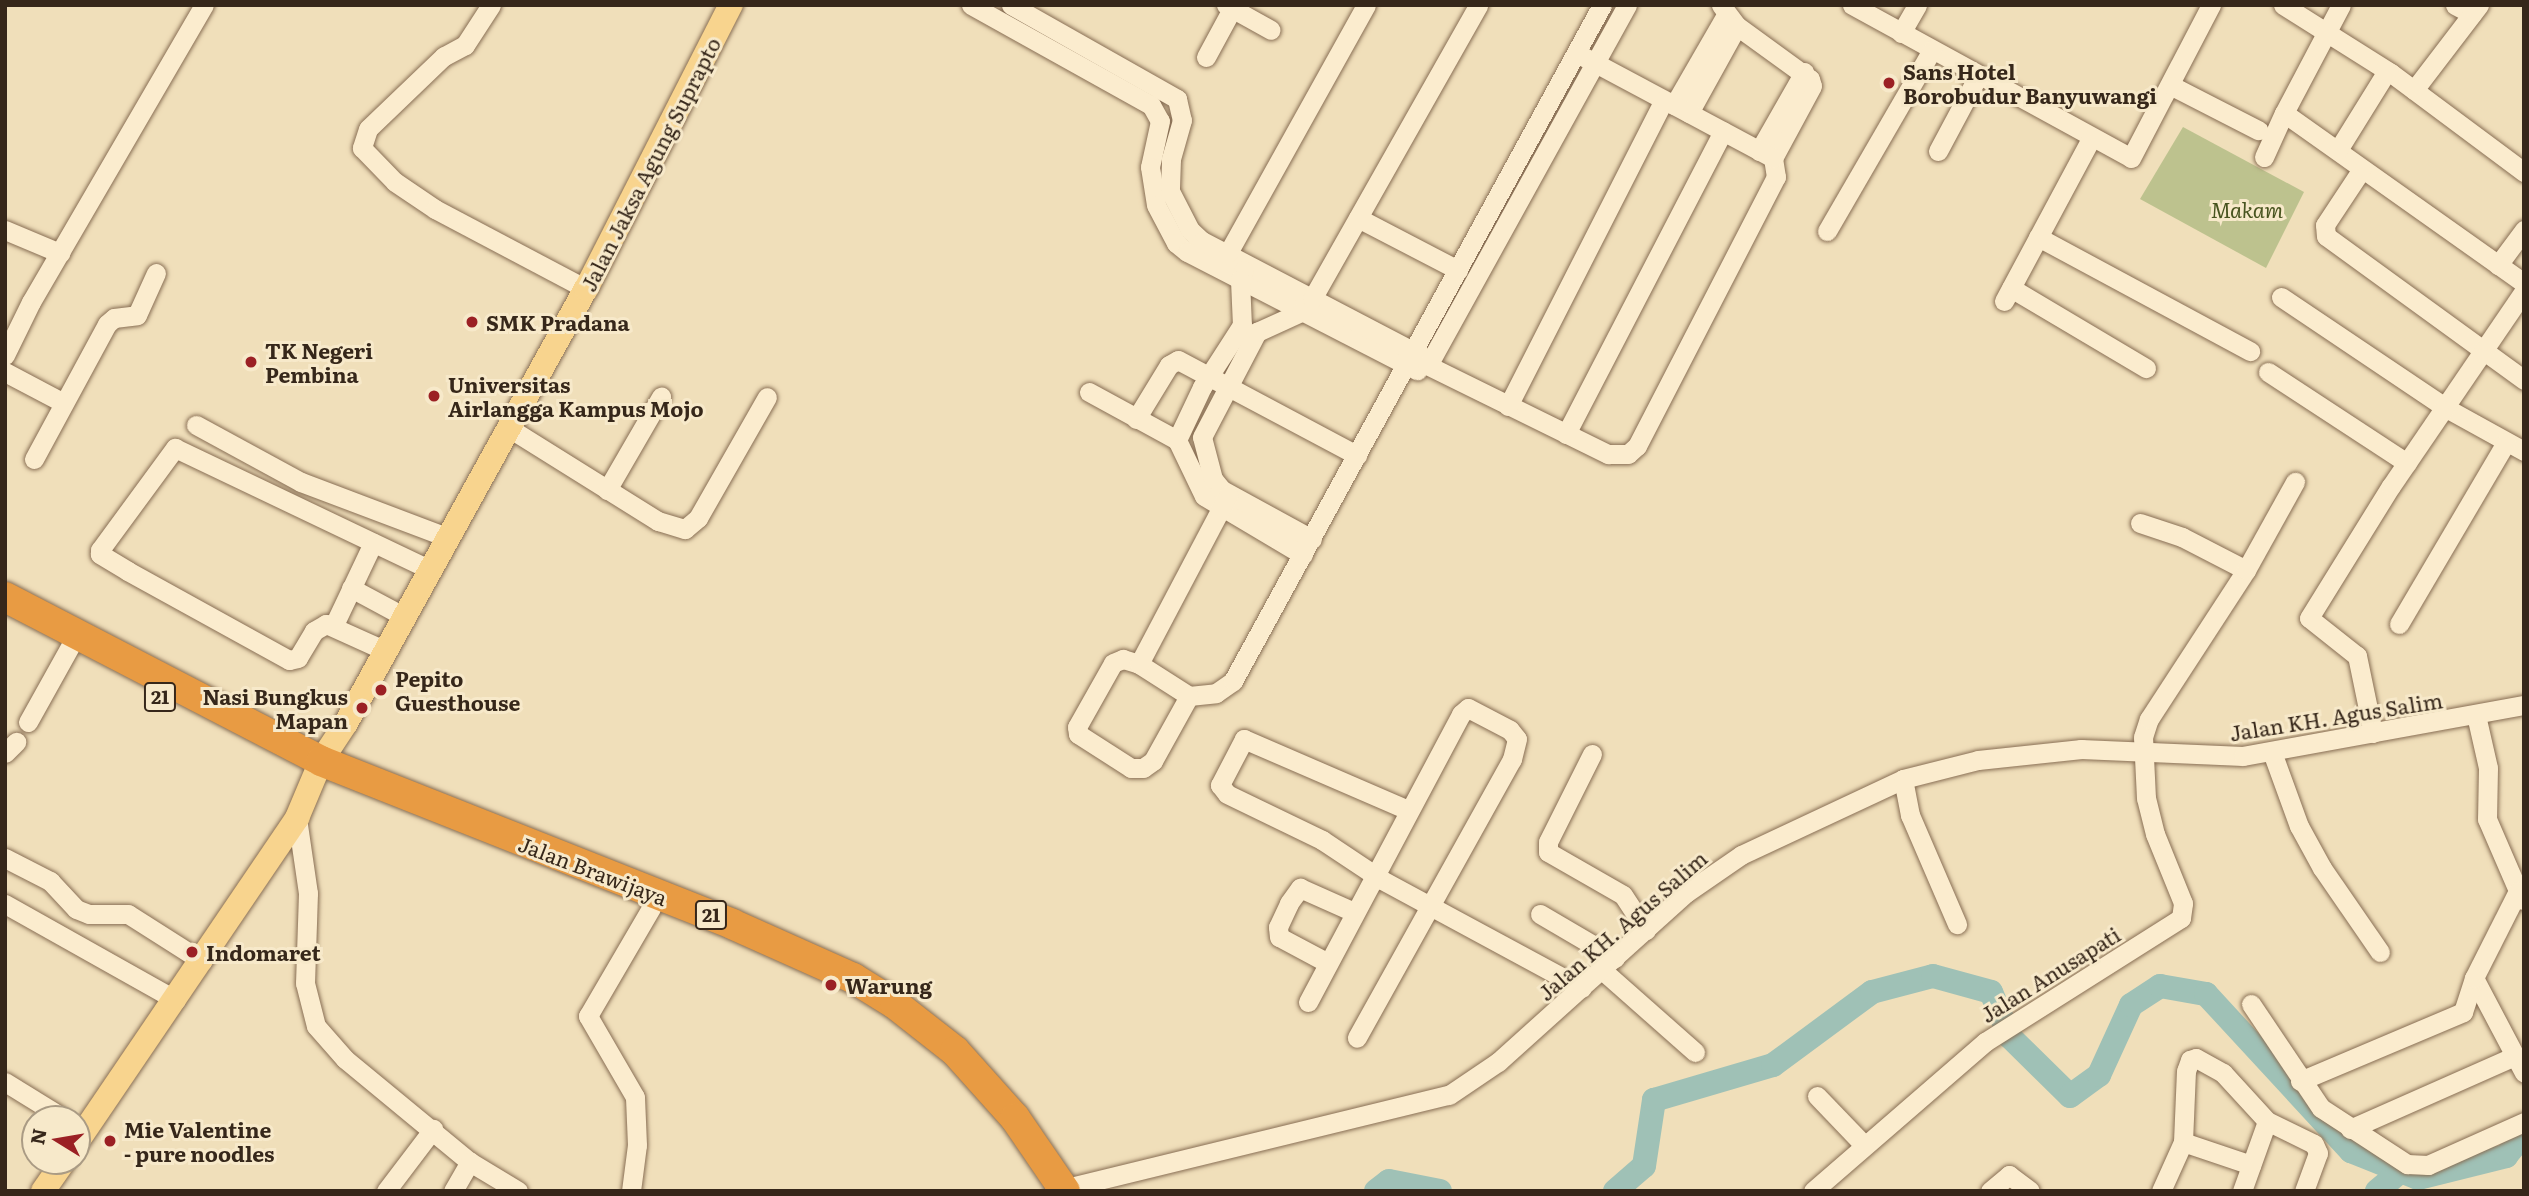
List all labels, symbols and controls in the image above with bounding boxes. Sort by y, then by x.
street label: Jalan Jaksa Agung Suprapto [575,33,725,295]
place label: Sans Hotel Borobudur Banyuwangi [1903,58,2157,108]
marker: Sans Hotel Borobudur Banyuwangi [1881,75,1897,91]
park label: Makam [2211,196,2283,222]
place label: SMK Pradana [486,309,630,335]
marker: SMK Pradana [464,314,480,330]
place label: TK Negeri Pembina [265,337,373,387]
marker: TK Negeri Pembina [243,354,259,370]
place label: Universitas Airlangga Kampus Mojo [448,371,704,421]
marker: Universitas Airlangga Kampus Mojo [426,388,442,404]
place label: Pepito Guesthouse [395,665,520,715]
road number: 21 [142,682,178,712]
marker: Pepito Guesthouse [373,682,389,698]
place label: Nasi Bungkus Mapan [202,683,348,733]
street label: Jalan KH. Agus Salim [2228,687,2444,745]
marker: Nasi Bungkus Mapan [354,700,370,716]
street label: Jalan Brawijaya [515,830,671,910]
street label: Jalan KH. Agus Salim [1532,845,1712,1005]
road number: 21 [694,900,728,931]
street label: Jalan Anusapati [1976,921,2124,1027]
place label: Indomaret [206,939,321,965]
marker: Indomaret [184,944,200,960]
place label: Warung [845,972,932,998]
marker: Warung [823,977,839,993]
north arrow [21,1105,91,1175]
place label: Mie Valentine - pure noodles [124,1116,275,1166]
text: N [22,1126,53,1147]
marker: Mie Valentine - pure noodles [102,1133,118,1149]

